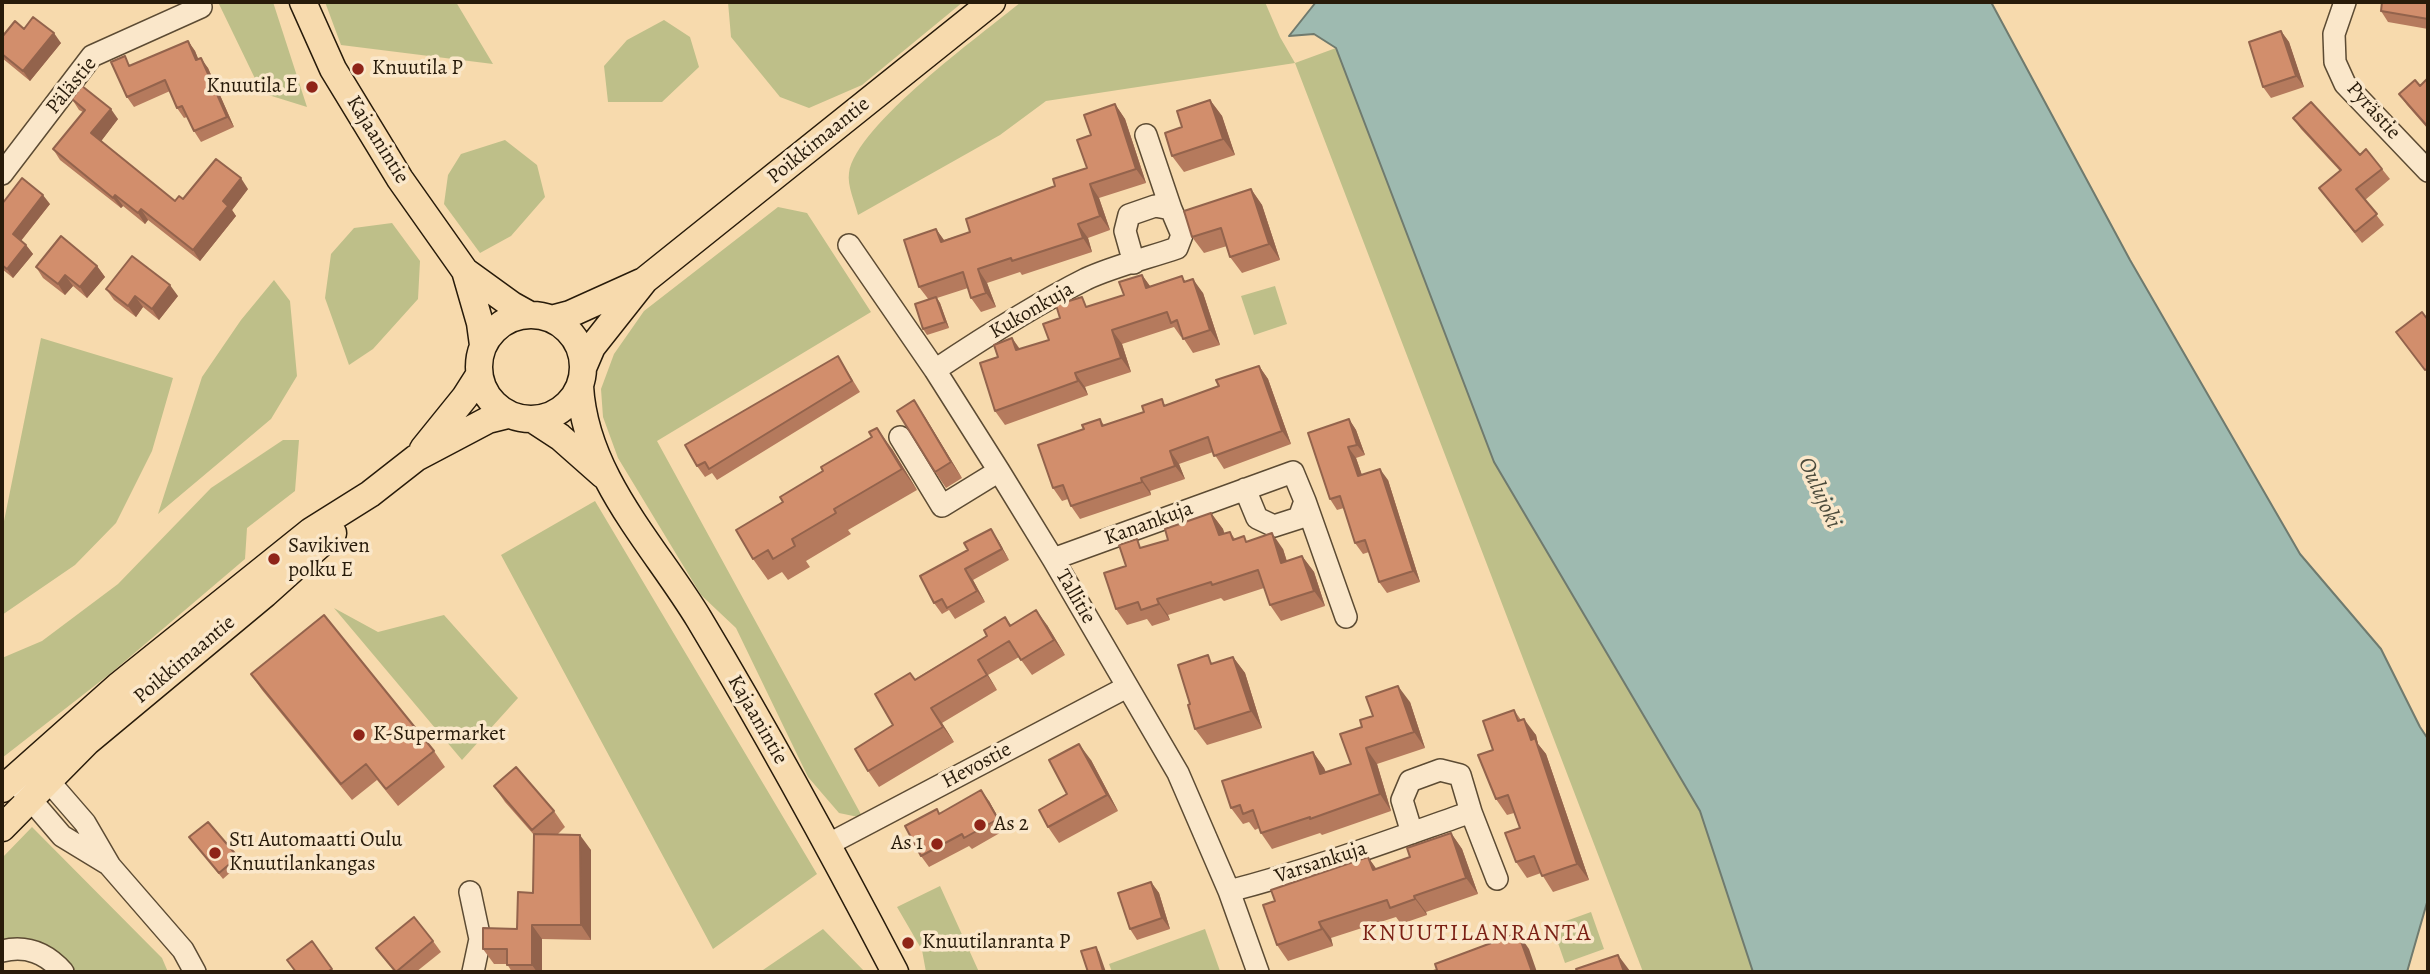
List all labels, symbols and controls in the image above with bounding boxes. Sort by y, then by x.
street label: Pälästie [41,52,103,120]
place label: Knuutila P [372,56,463,82]
marker: Knuutila P [350,61,366,77]
place label: Knuutila E [206,74,298,100]
street label: Pyrästie [2340,77,2406,145]
marker: Knuutila E [304,79,320,95]
street label: Kajaanintie [340,91,414,189]
street label: Poikkimaantie [763,92,875,190]
street label: Kukonkuja [985,277,1079,345]
water label: Oulujoki [1791,453,1847,533]
street label: Kanankuja [1101,496,1197,552]
place label: Savikiven polku E [288,534,370,584]
marker: Savikiven polku E [266,551,282,567]
street label: Tallitie [1049,565,1101,629]
street label: Poikkimaantie [129,610,241,710]
street label: Kajaanintie [721,671,793,769]
place label: K-Supermarket [373,722,506,748]
marker: K-Supermarket [351,727,367,743]
street label: Hevostie [938,737,1016,795]
place label: As 2 [994,812,1029,838]
marker: As 2 [972,817,988,833]
place label: St1 Automaatti Oulu Knuutilankangas [229,828,402,878]
place label: As 1 [891,831,923,857]
marker: As 1 [929,836,945,852]
street label: Varsankuja [1272,836,1370,890]
marker: St1 Automaatti Oulu Knuutilankangas [207,845,223,861]
district label: KNUUTILANRANTA [1363,920,1591,948]
place label: Knuutilanranta P [922,930,1070,956]
marker: Knuutilanranta P [900,935,916,951]

